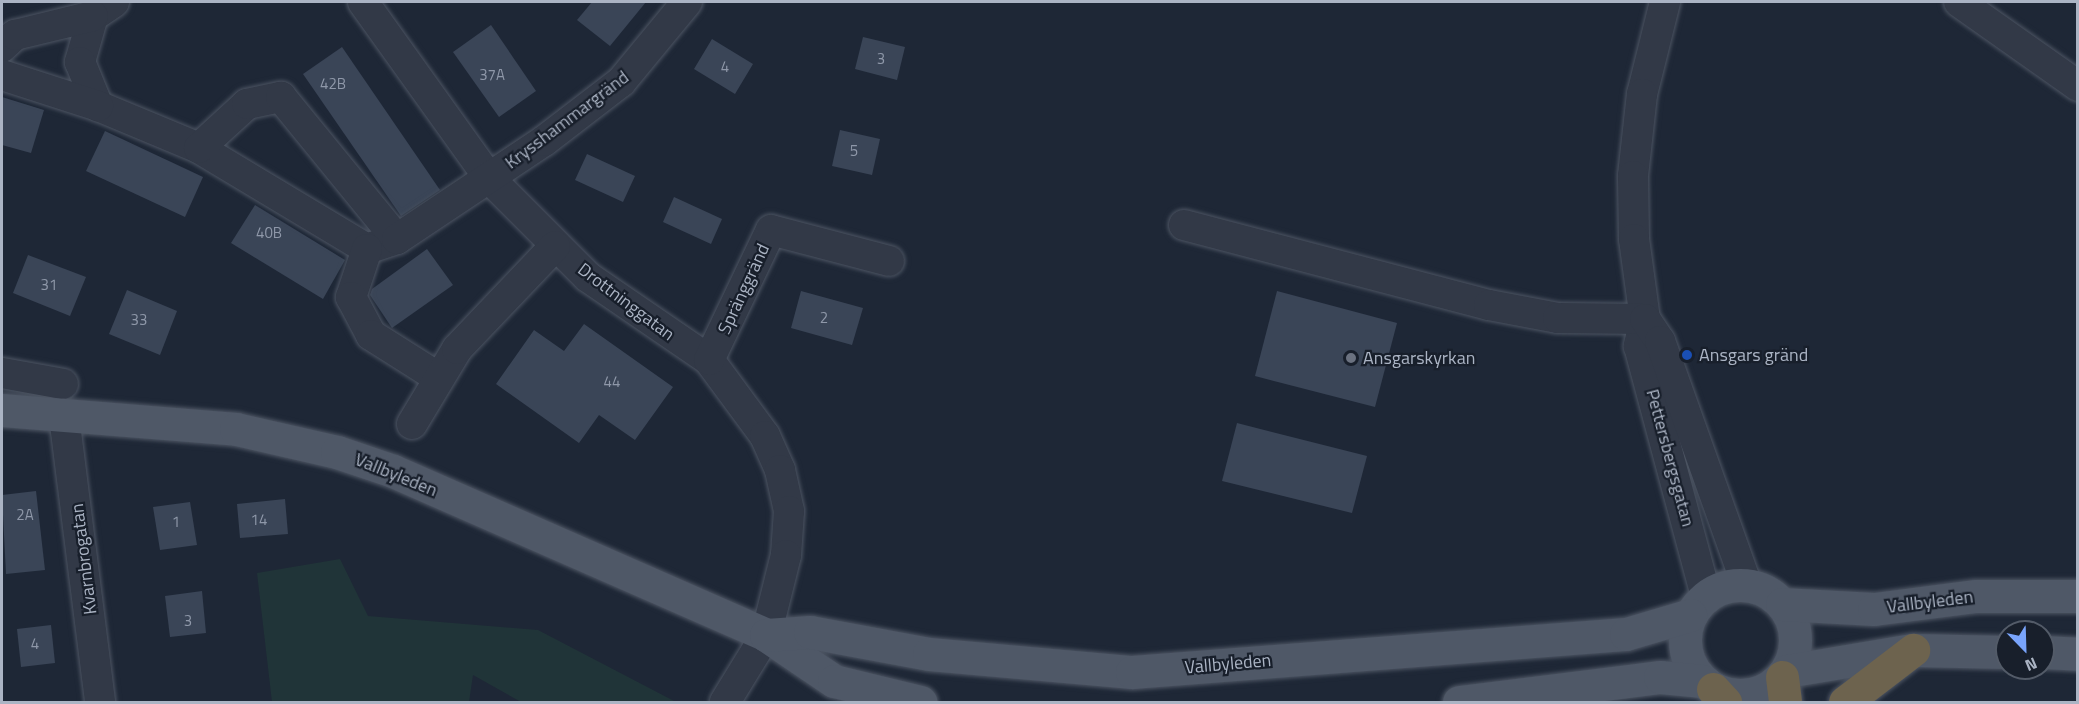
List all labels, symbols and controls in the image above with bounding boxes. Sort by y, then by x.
house number: 3 [877,50,885,68]
house number: 4 [721,58,729,76]
house number: 37A [479,66,505,84]
street label: Krysshammargränd [501,66,633,174]
house number: 42B [320,75,346,93]
house number: 5 [850,142,858,160]
house number: 40B [256,224,282,242]
street label: Spränggränd [714,240,774,338]
street label: Drottninggatan [573,259,679,345]
house number: 31 [41,276,57,294]
house number: 2 [820,309,828,327]
house number: 33 [131,311,147,329]
place label: Ansgars gränd [1699,344,1808,366]
place label: Ansgarskyrkan [1363,347,1475,369]
marker: Ansgars gränd [1680,348,1694,362]
marker: Ansgarskyrkan [1344,351,1358,365]
house number: 44 [604,373,620,391]
street label: Pettersbergsgatan [1641,387,1699,529]
street label: Vallbyleden [352,449,440,501]
street label: Kvarnbrogatan [66,502,102,616]
house number: 2A [16,506,34,524]
house number: 14 [251,511,267,529]
house number: 1 [172,513,180,531]
street label: Vallbyleden [1886,586,1974,618]
house number: 3 [184,612,192,630]
north arrow [1995,620,2055,680]
house number: 4 [31,635,39,653]
street label: Vallbyleden [1184,649,1272,679]
text: N [2021,652,2041,678]

